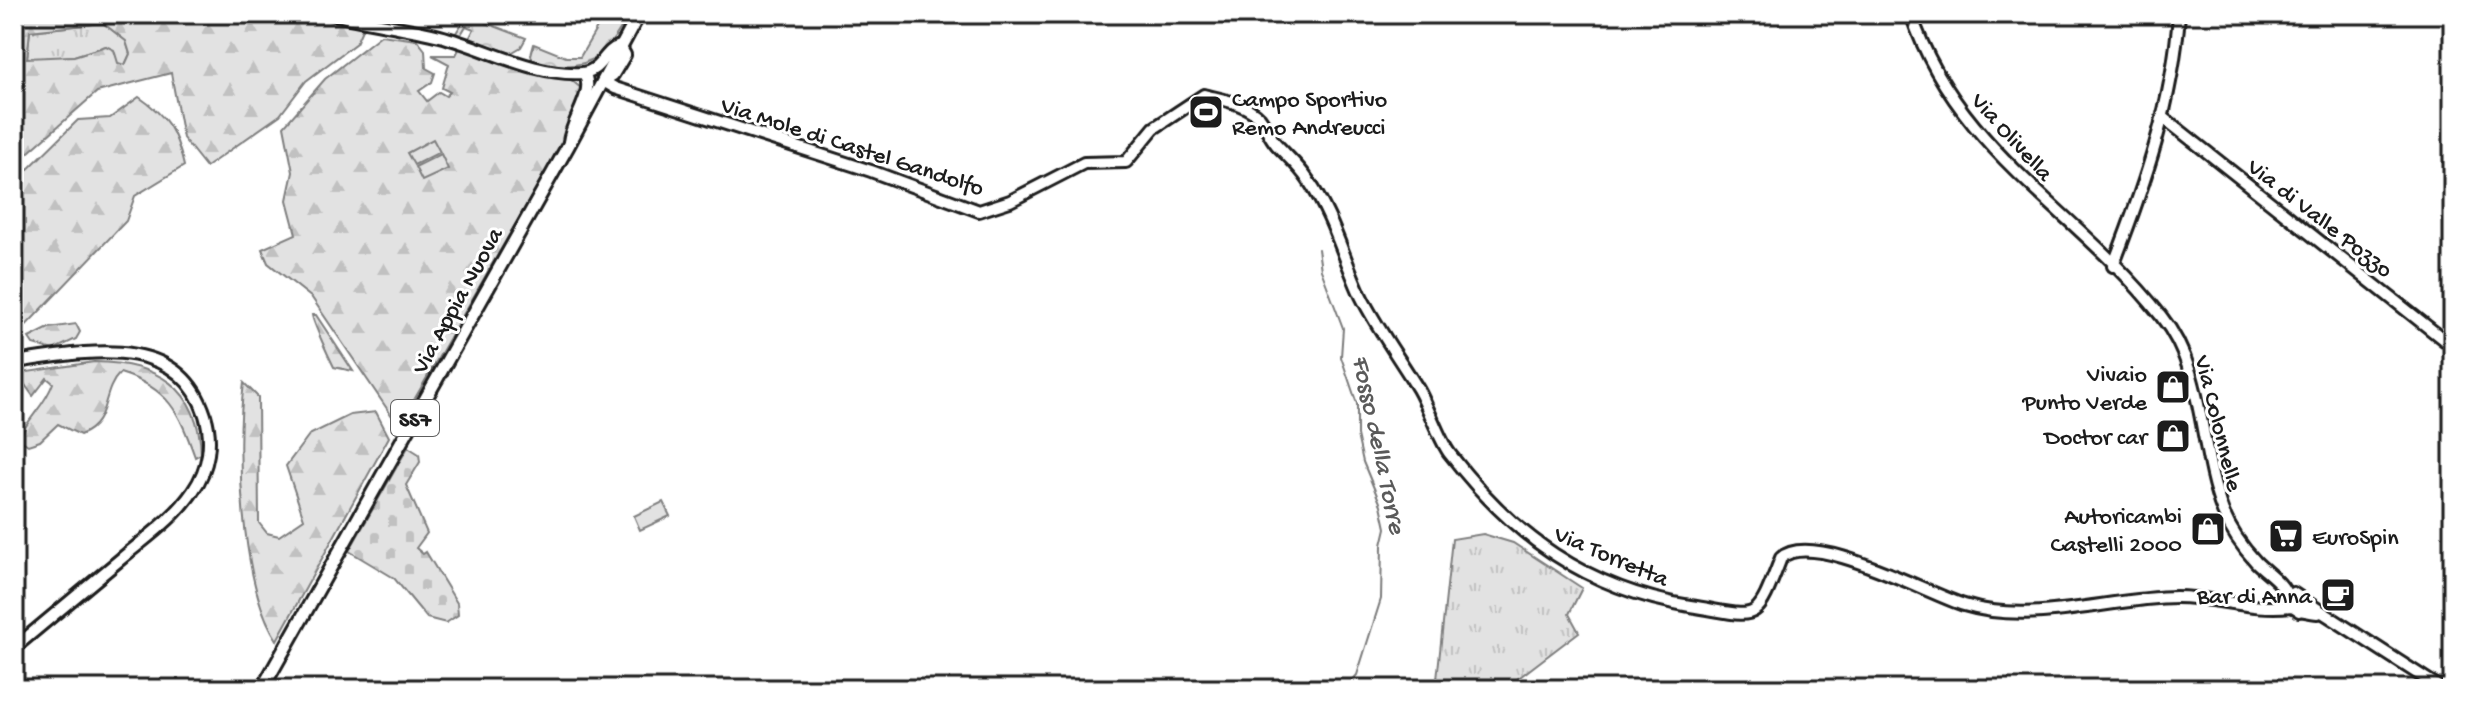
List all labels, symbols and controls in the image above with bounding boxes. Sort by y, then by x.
place label: Campo Sportivo Remo Andreucci [1232,87,1387,144]
street label: Via Olivella [1962,87,2058,189]
street label: Via Mole di Castel Gandolfo [716,92,987,205]
sports icon: Campo Sportivo Remo Andreucci [1187,93,1225,131]
street label: Via di Valle Pozzo [2239,153,2398,286]
street label: Via Appia Nuova [406,223,512,381]
street label: Via Colonnelle [2185,352,2248,495]
water label: Fosso della Torre [1343,353,1411,539]
place label: Vivaio Punto Verde [2021,362,2148,419]
shop icon: Vivaio Punto Verde [2154,368,2192,406]
road number: SS7 [391,400,439,436]
shop icon: Doctor car [2154,417,2192,455]
place label: Doctor car [2042,425,2150,454]
place label: Autoricambi Castelli 2000 [2051,504,2182,561]
shop icon: Autoricambi Castelli 2000 [2189,510,2227,548]
supermarket icon: EuroSpin [2267,517,2305,555]
street label: Via Torretta [1548,521,1673,596]
place label: EuroSpin [2312,525,2399,554]
cafe icon: Bar di Anna [2319,576,2357,614]
place label: Bar di Anna [2196,584,2313,613]

